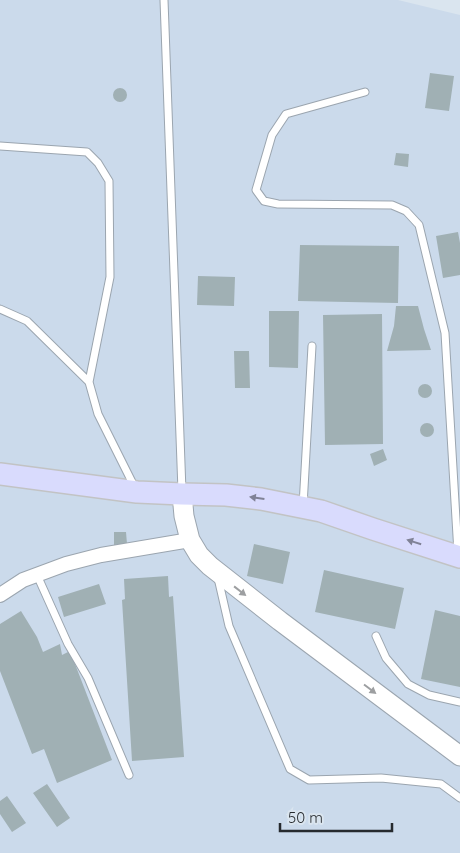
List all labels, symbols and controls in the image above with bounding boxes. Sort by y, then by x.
one-way arrow [249,494,265,502]
one-way arrow [406,537,421,545]
one-way arrow [233,585,246,596]
one-way arrow [363,684,377,694]
scale bar [280,800,392,832]
text: 50 m [288,808,323,827]

